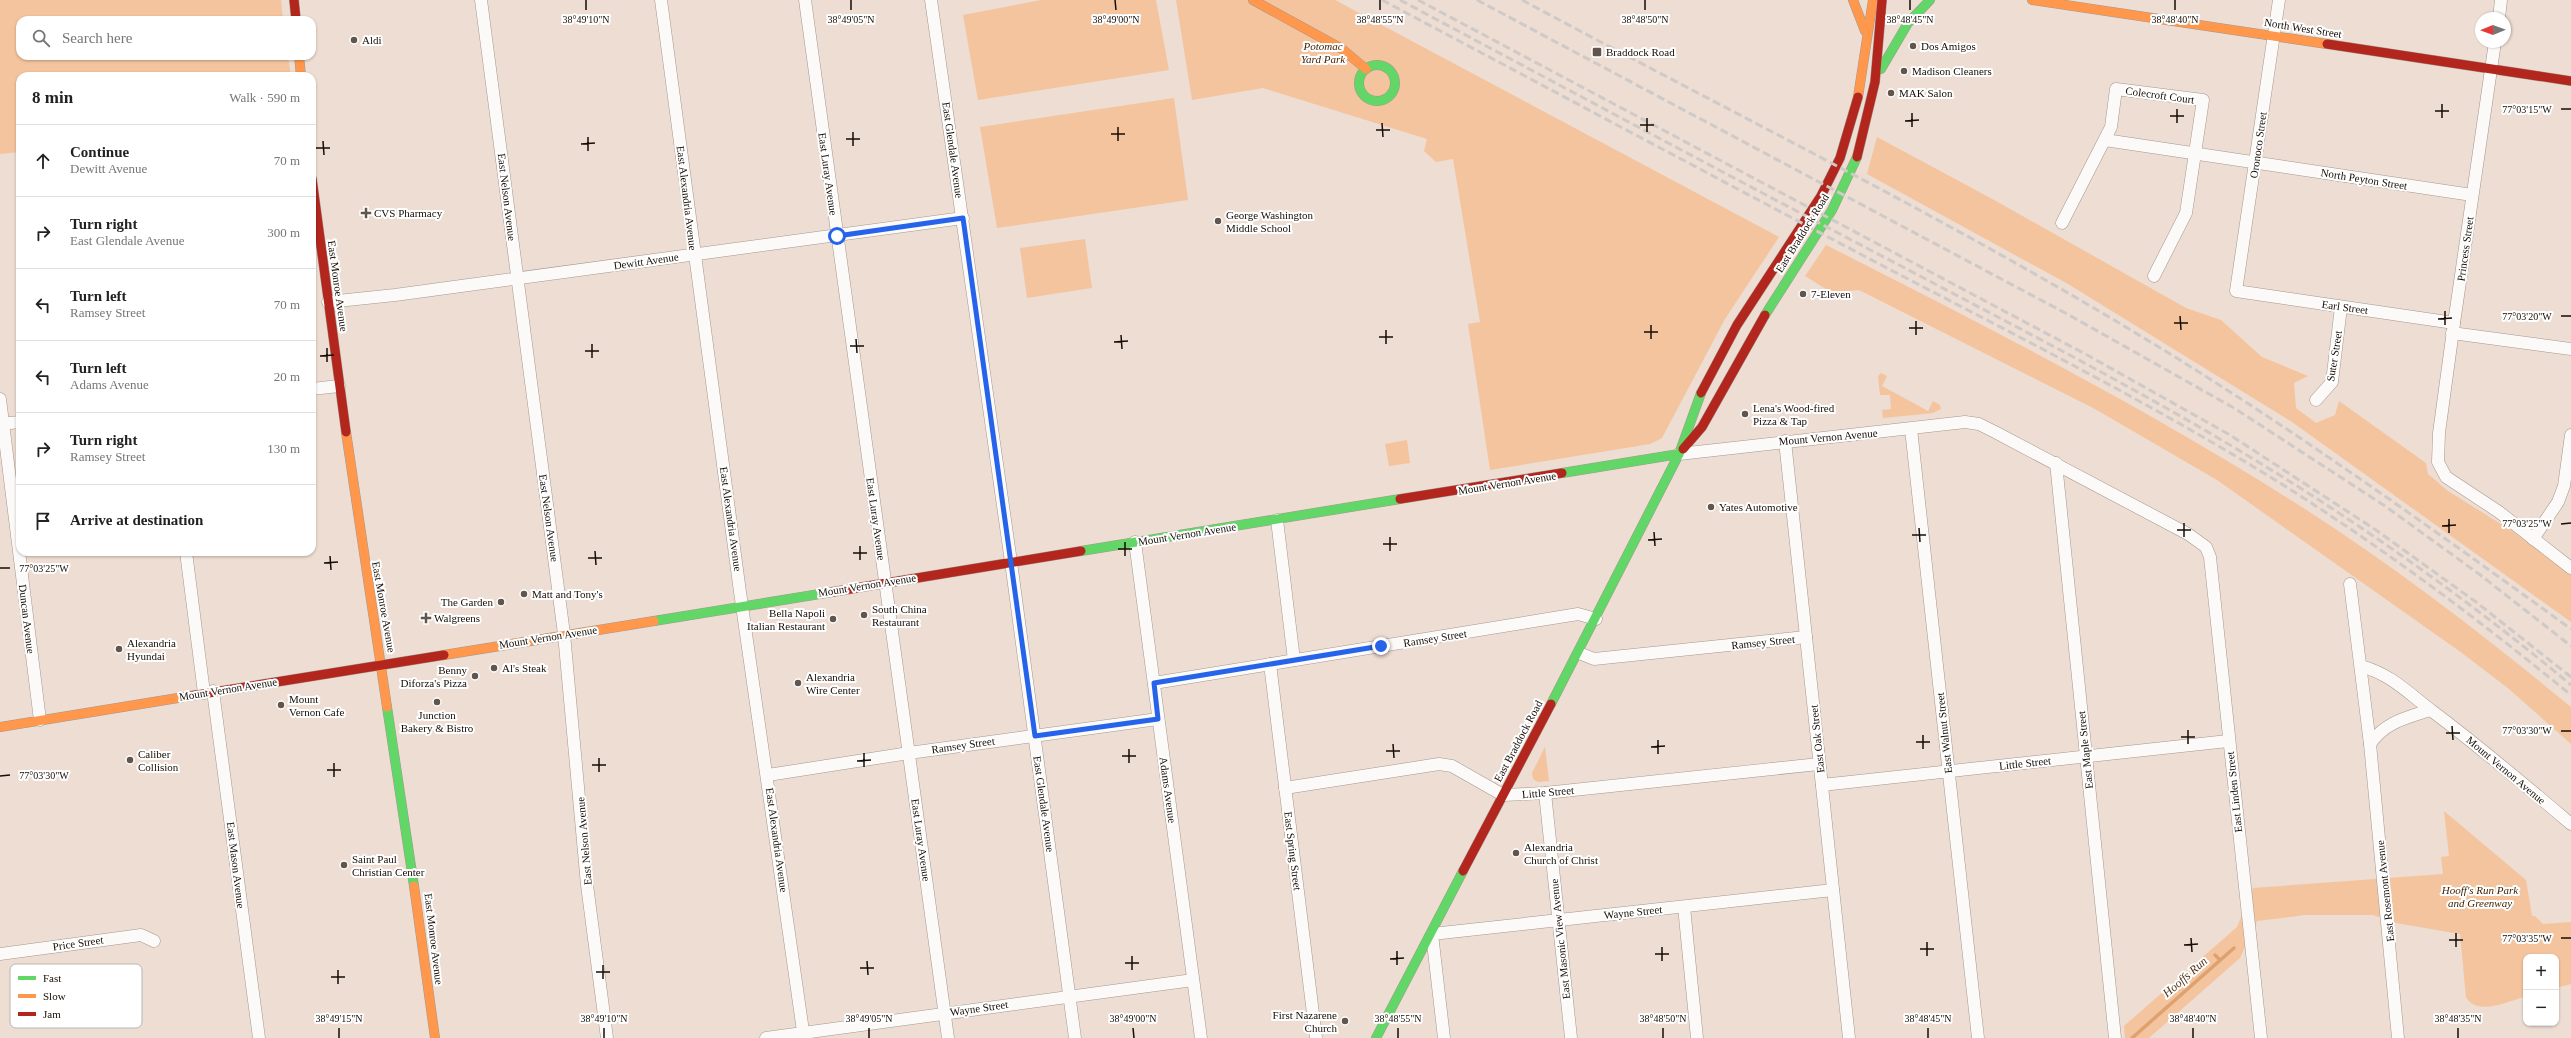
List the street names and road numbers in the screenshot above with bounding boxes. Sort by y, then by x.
street label: North West Street [2263,16,2343,40]
street label: Colecroft Court [2125,84,2195,106]
street label: East Glendale Avenue [940,101,966,199]
street label: Oronoco Street [2247,111,2269,179]
street label: East Luray Avenue [816,132,840,216]
street label: East Alexandria Avenue [675,145,699,251]
street label: East Nelson Avenue [496,152,518,242]
street label: North Peyton Street [2320,166,2408,192]
street label: East Braddock Road [1773,191,1831,275]
street label: Princess Street [2455,216,2475,282]
street label: East Monroe Avenue [326,240,350,333]
street label: Dewitt Avenue [613,250,679,271]
street label: Earl Street [2321,298,2369,316]
street label: Suter Street [2324,330,2344,382]
street label: Mount Vernon Avenue [1778,427,1878,447]
street label: East Alexandria Avenue [718,466,744,572]
street label: Mount Vernon Avenue [1457,469,1557,497]
street label: East Nelson Avenue [537,473,561,563]
street label: East Luray Avenue [864,477,888,561]
street label: Mount Vernon Avenue [1137,520,1237,548]
street label: East Monroe Avenue [370,561,398,653]
street label: Mount Vernon Avenue [817,571,917,599]
street label: Duncan Avenue [17,584,37,654]
street label: Mount Vernon Avenue [498,623,598,651]
street label: Ramsey Street [1403,627,1467,649]
street label: Ramsey Street [1731,633,1795,651]
street label: Mount Vernon Avenue [178,675,278,703]
street label: East Walnut Street [1934,692,1954,774]
street label: East Braddock Road [1491,698,1545,784]
street label: East Oak Street [1807,704,1827,774]
street label: East Maple Street [2075,710,2095,790]
street label: Mount Vernon Avenue [2464,734,2548,807]
street label: Ramsey Street [931,735,995,755]
street label: East Linden Street [2224,751,2244,833]
street label: Little Street [1998,754,2052,772]
street label: East Glendale Avenue [1031,755,1057,853]
street label: Adams Avenue [1157,756,1179,824]
street label: Little Street [1521,784,1575,800]
street label: East Alexandria Avenue [764,787,790,893]
street label: East Nelson Avenue [574,796,594,886]
street label: East Luray Avenue [909,798,933,882]
street label: East Spring Street [1282,811,1304,891]
street label: East Mason Avenue [225,821,247,909]
street label: East Rosemont Avenue [2374,840,2396,942]
street label: East Masonic View Avenue [1548,878,1572,1000]
street label: East Monroe Avenue [422,893,446,986]
street label: Wayne Street [1603,903,1663,921]
street label: Price Street [52,934,104,952]
street label: Wayne Street [949,998,1009,1018]

